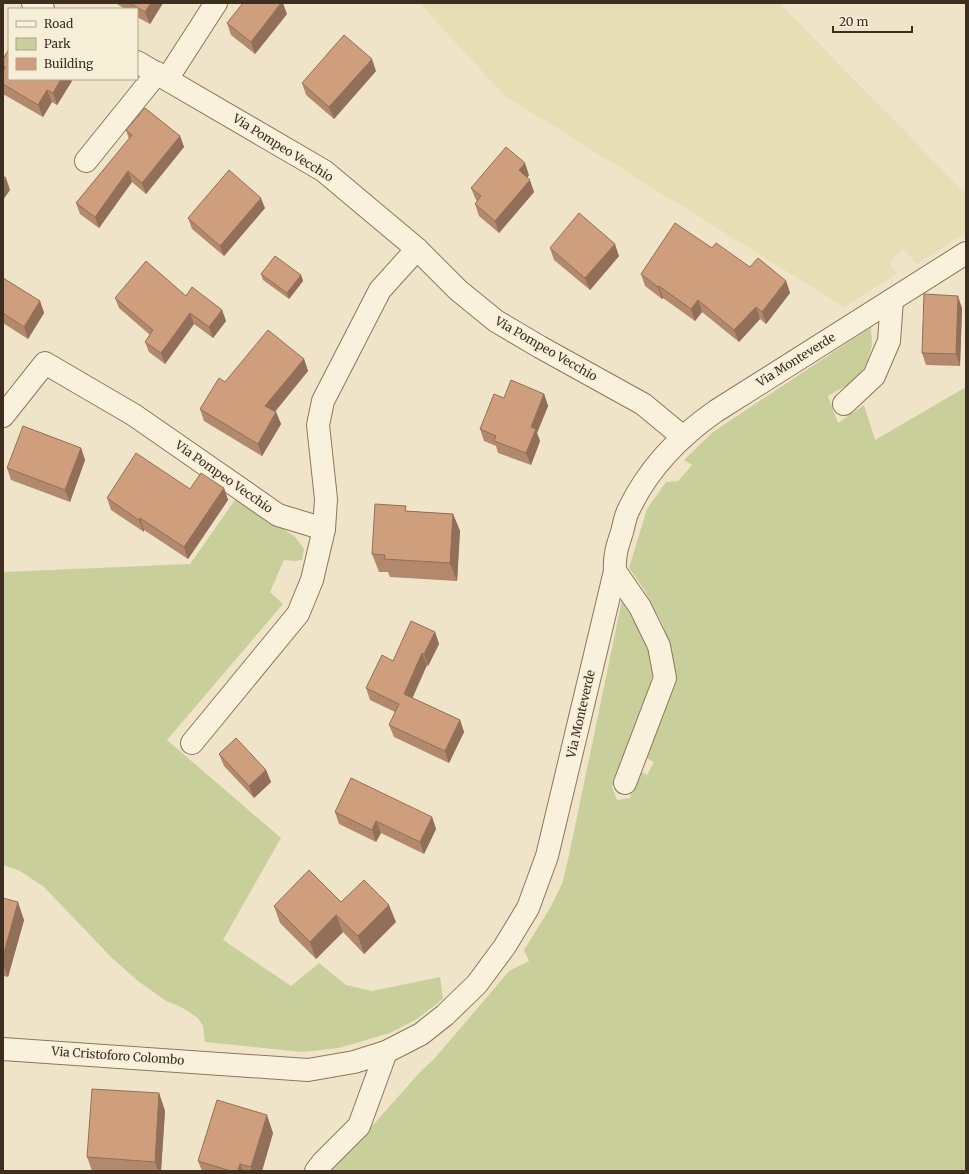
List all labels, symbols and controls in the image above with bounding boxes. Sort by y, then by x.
legend [8,8,138,80]
scale bar [833,8,912,34]
text: 20 m [839,14,868,29]
text: Road [44,16,73,31]
text: Park [44,36,71,51]
text: Building [44,56,94,71]
street label: Via Pompeo Vecchio [229,110,336,185]
street label: Via Pompeo Vecchio [492,313,600,384]
street label: Via Monteverde [753,329,838,390]
street label: Via Pompeo Vecchio [172,437,276,516]
street label: Via Monteverde [563,668,598,760]
street label: Via Cristoforo Colombo [50,1043,185,1068]

